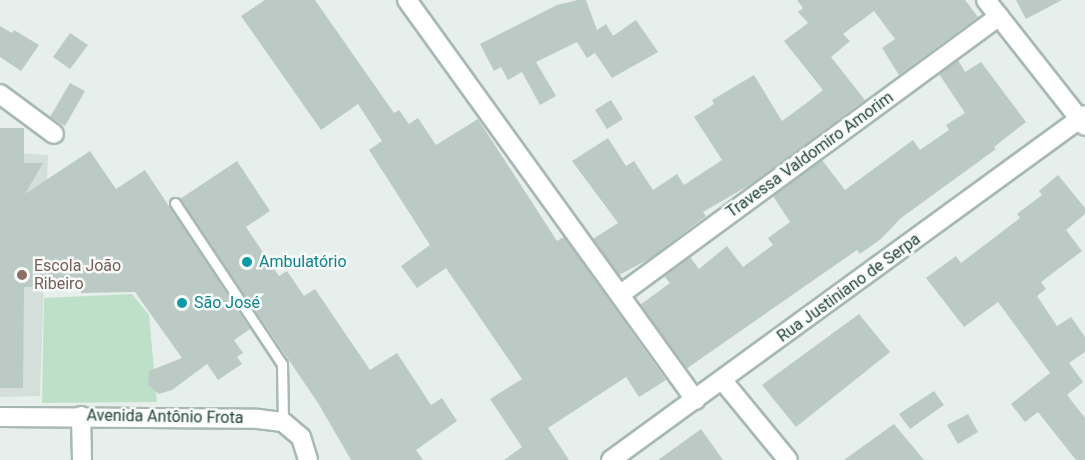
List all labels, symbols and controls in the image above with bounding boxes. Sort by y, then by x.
street label: Travessa Valdomiro Amorim [723,88,897,222]
street label: Rua Justiniano de Serpa [774,230,924,346]
place label: Ambulatório [259,252,347,272]
marker: Ambulatório [240,255,254,269]
place label: Escola João Ribeiro [34,256,121,294]
marker: Escola João Ribeiro [15,268,29,282]
place label: São José [194,293,260,313]
marker: São José [175,296,189,310]
street label: Avenida Antônio Frota [86,406,244,428]

